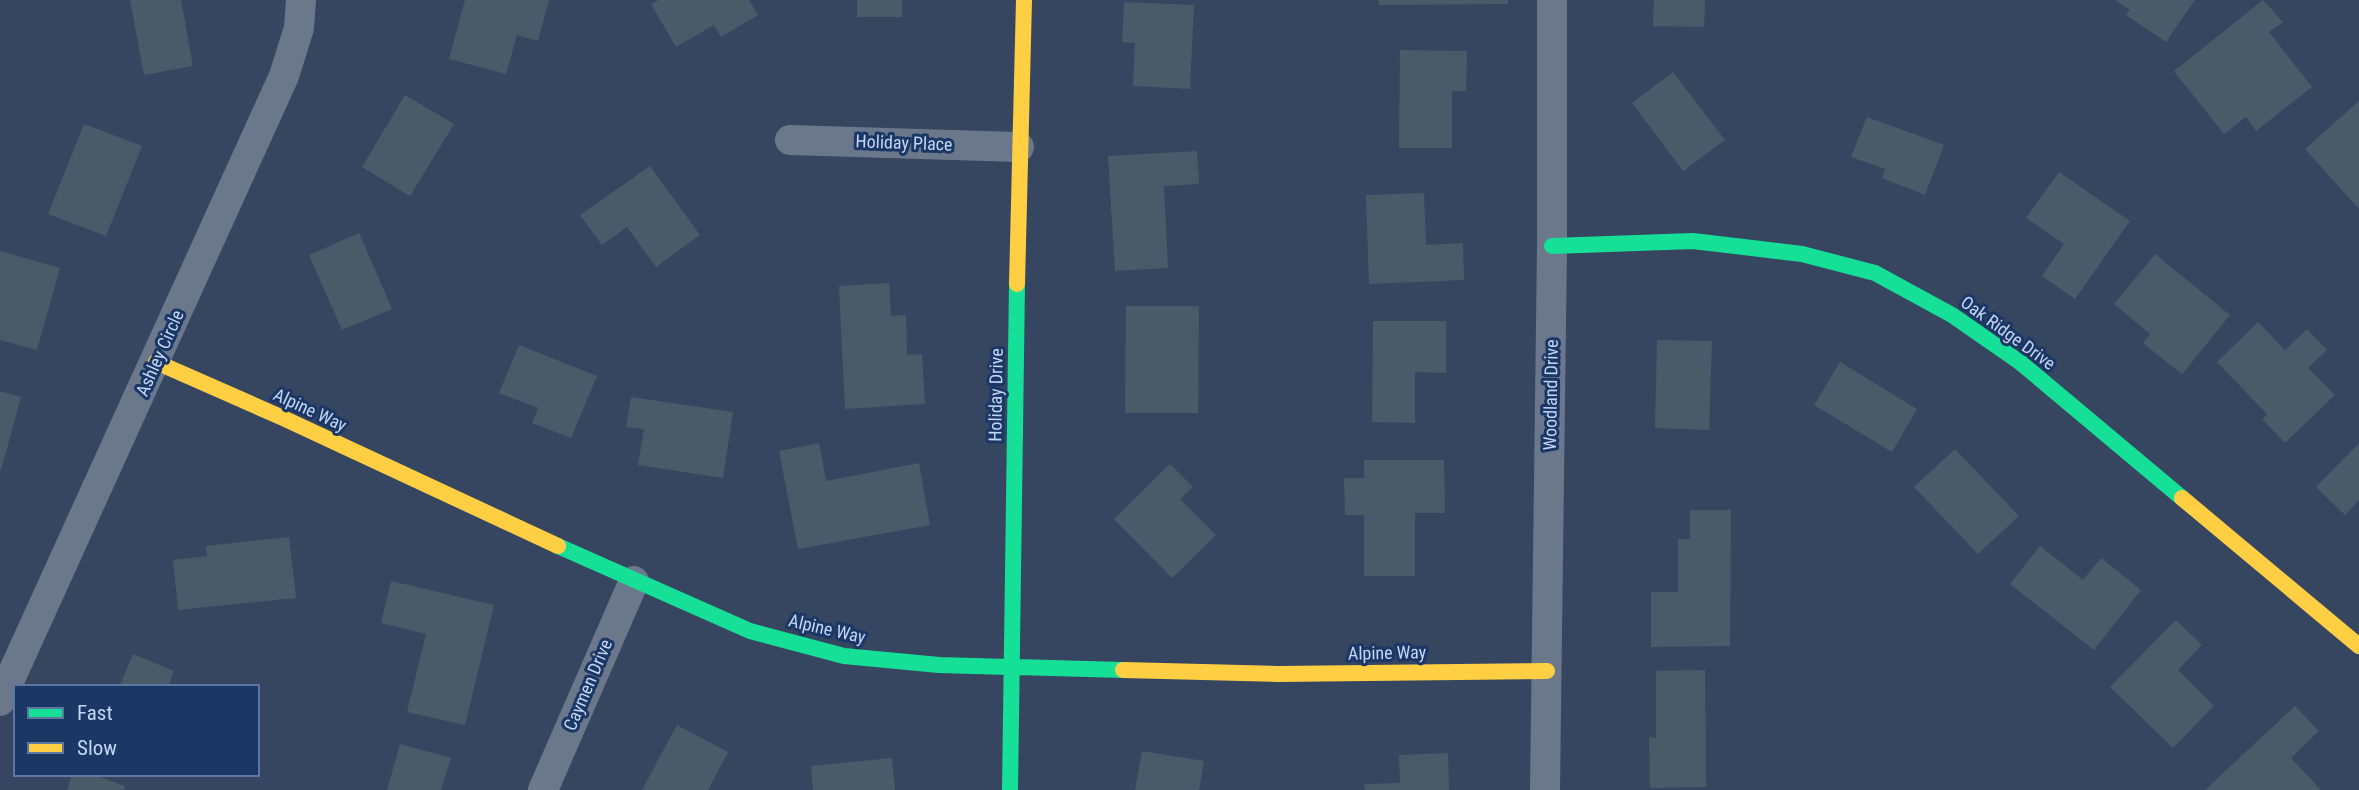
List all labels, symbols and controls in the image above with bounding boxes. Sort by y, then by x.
street label: Holiday Place [855,130,953,155]
street label: Oak Ridge Drive [1957,291,2060,374]
street label: Ashley Circle [131,307,188,399]
street label: Woodland Drive [1539,339,1562,451]
street label: Holiday Drive [984,348,1007,442]
street label: Alpine Way [270,384,351,436]
street label: Alpine Way [787,609,868,648]
street label: Caymen Drive [559,636,616,734]
street label: Alpine Way [1348,641,1427,664]
legend [14,685,259,776]
text: Fast [77,701,113,725]
text: Slow [77,736,117,760]

